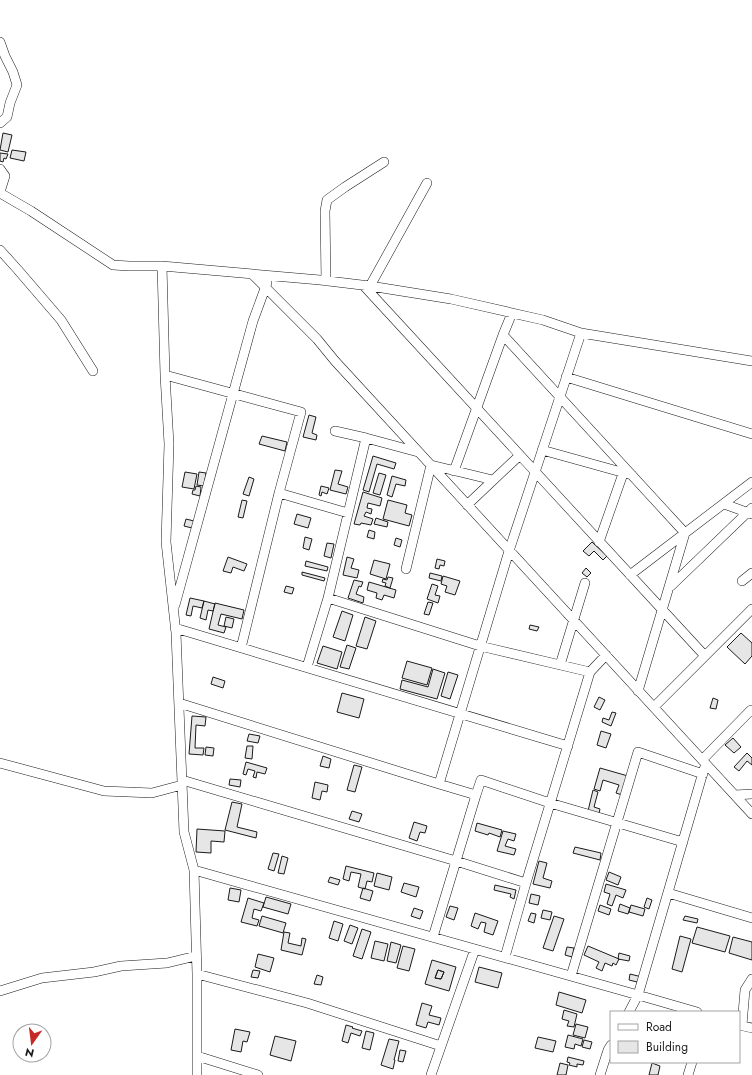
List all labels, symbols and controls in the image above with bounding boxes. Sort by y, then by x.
legend [610,1011,740,1063]
text: Road [646,1018,672,1036]
north arrow [12,1023,52,1063]
text: Building [646,1038,688,1056]
text: N [23,1044,36,1062]

